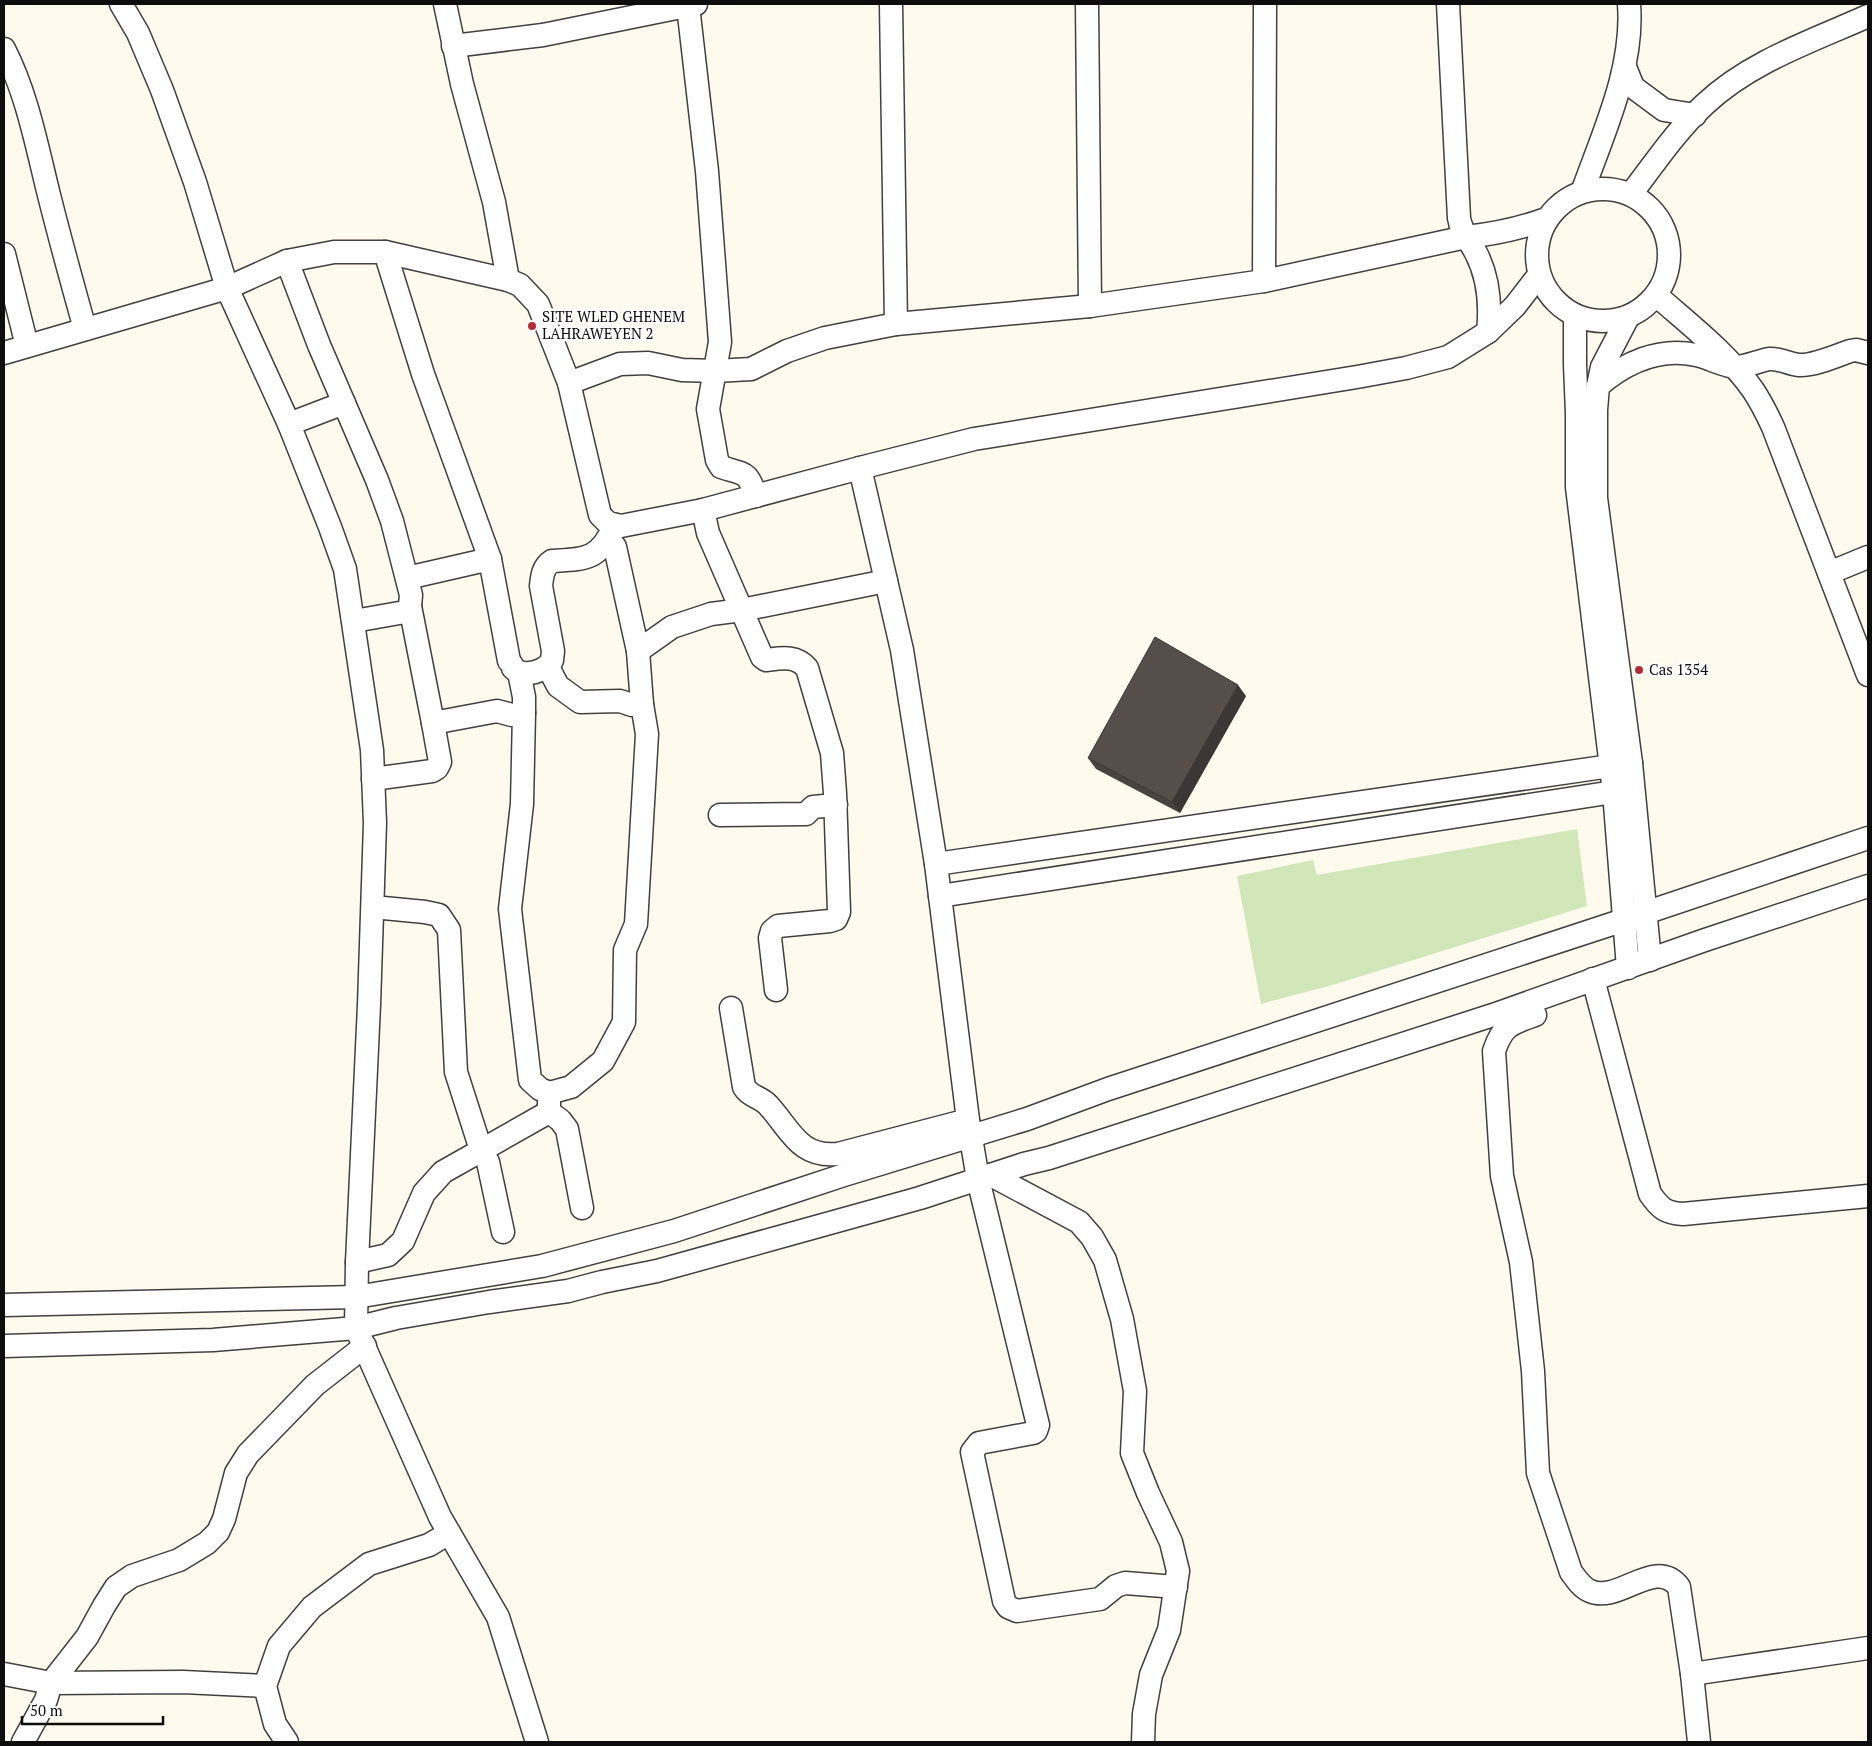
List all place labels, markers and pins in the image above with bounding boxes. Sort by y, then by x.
place label: SITE WLED GHENEM LAHRAWEYEN 2 [542,306,685,343]
marker: SITE WLED GHENEM LAHRAWEYEN 2 [526,320,538,332]
place label: Cas 1354 [1649,659,1708,679]
marker: Cas 1354 [1633,664,1645,676]

